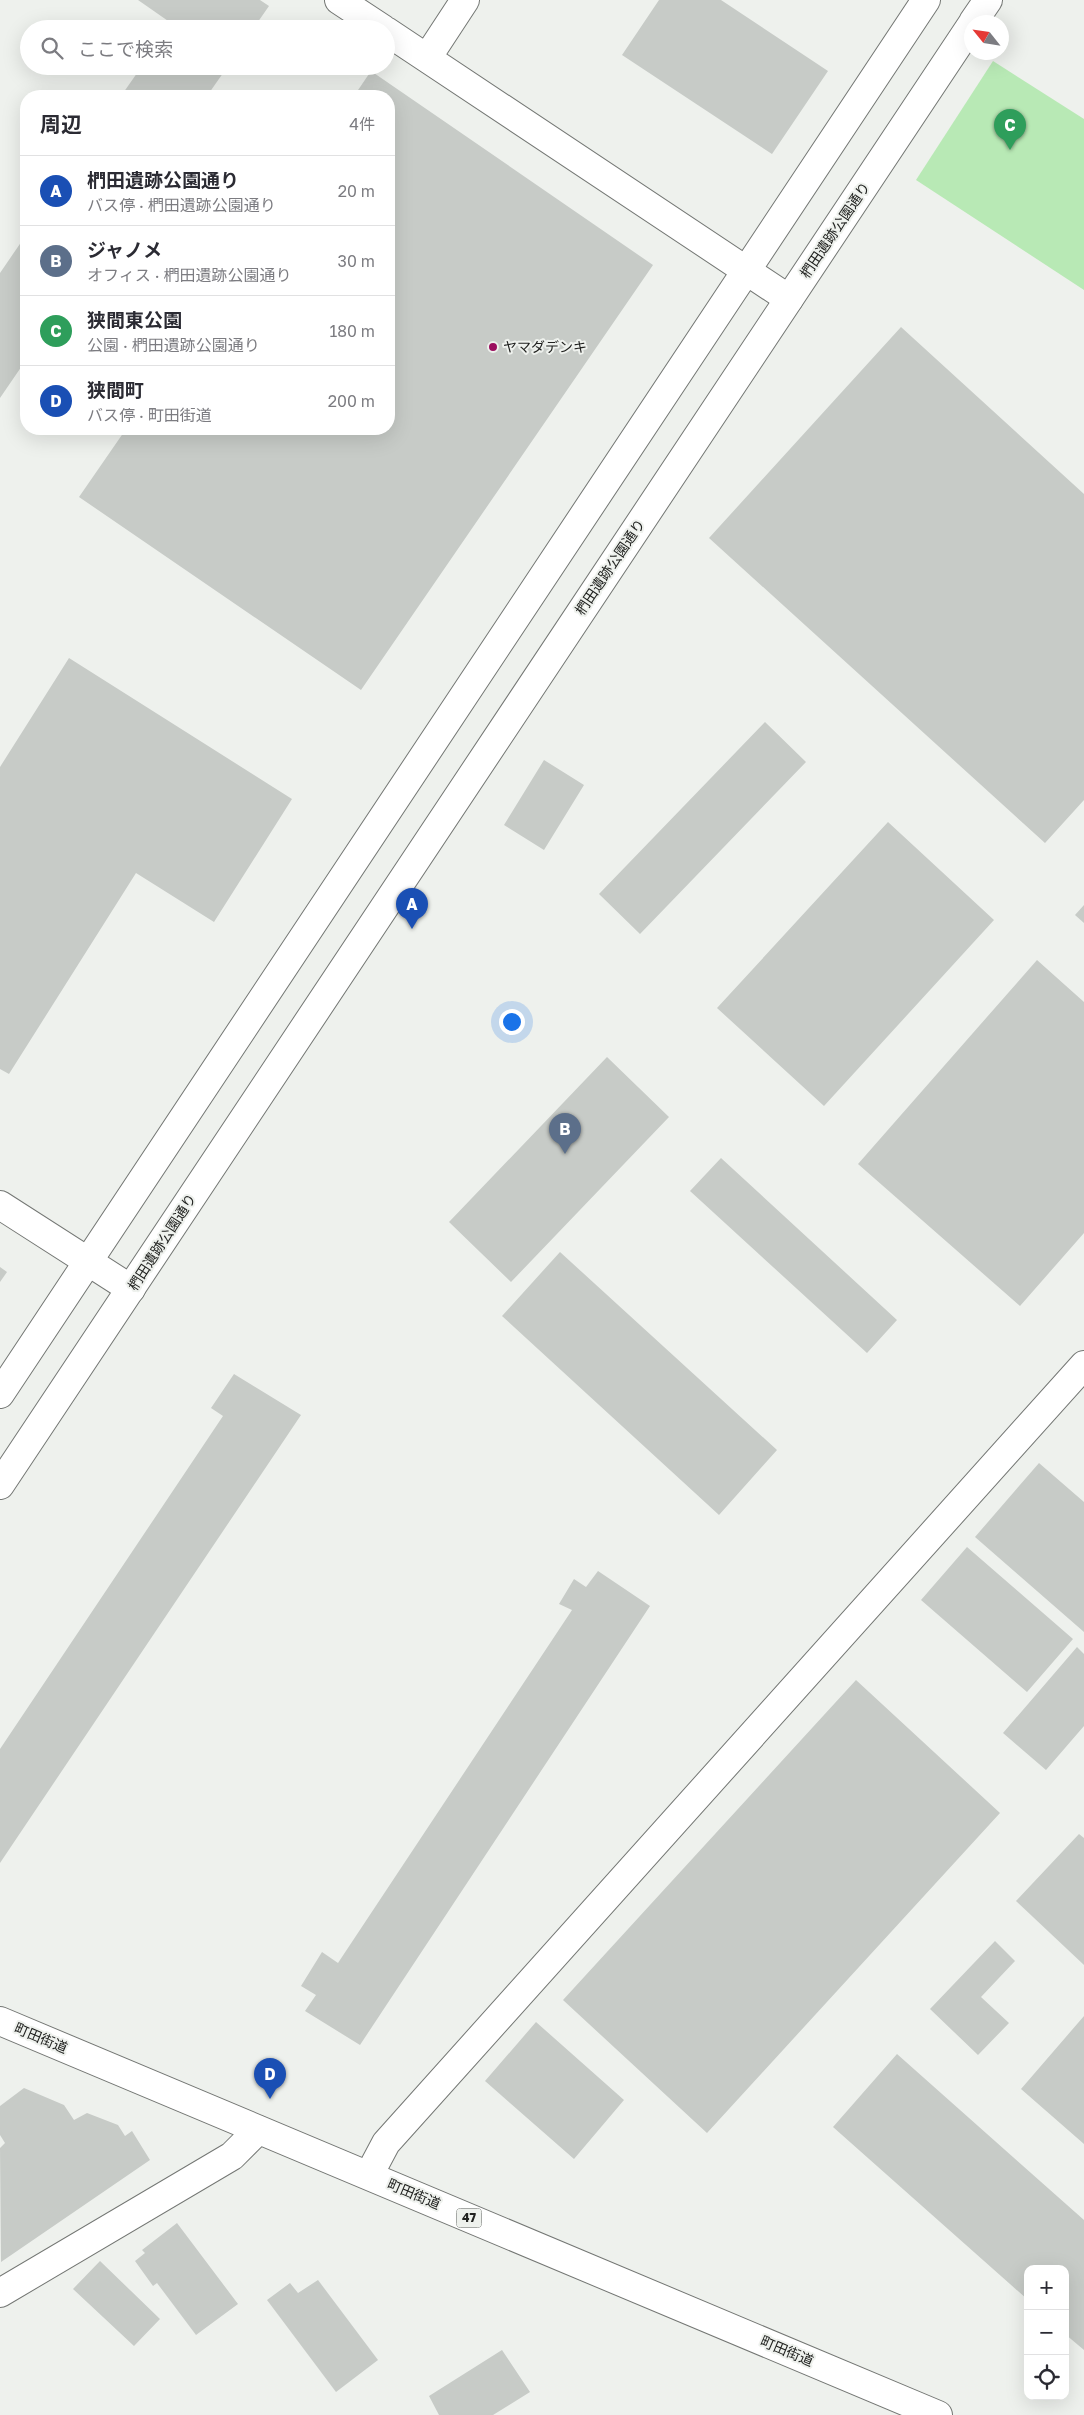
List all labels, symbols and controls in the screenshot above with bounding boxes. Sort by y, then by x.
north arrow [964,15,1009,60]
search box [20,20,395,75]
icon: search [38,34,66,62]
text: ここで検索 [78,37,173,60]
pin: C [994,109,1026,150]
text: 周辺 [40,111,82,137]
text: 4件 [349,114,375,134]
text: 椚田遺跡公園通り [87,168,239,191]
street label: 椚田遺跡公園通り [796,179,873,281]
text: A [50,181,62,201]
text: 20 m [338,181,375,201]
text: バス停 · 椚田遺跡公園通り [87,195,276,215]
text: ジャノメ [87,238,162,261]
text: B [50,251,62,271]
text: 30 m [338,251,375,271]
text: オフィス · 椚田遺跡公園通り [87,265,291,285]
text: 狭間東公園 [87,308,182,331]
text: C [50,321,62,341]
text: 180 m [329,321,375,341]
text: 公園 · 椚田遺跡公園通り [87,335,260,355]
place label: ヤマダデンキ [503,338,587,355]
marker: ヤマダデンキ [487,341,499,353]
text: 狭間町 [87,378,144,401]
text: D [50,391,62,411]
text: 200 m [328,391,375,411]
text: バス停 · 町田街道 [87,405,212,425]
street label: 椚田遺跡公園通り [571,516,648,618]
pin: A [396,888,428,929]
your location [499,1009,525,1035]
pin: B [549,1113,581,1154]
street label: 椚田遺跡公園通り [124,1190,199,1293]
street label: 町田街道 [12,2019,70,2056]
pin: D [254,2058,286,2099]
street label: 町田街道 [385,2175,443,2212]
road number: 47 [456,2208,482,2228]
map controls [1024,2265,1069,2400]
button: + [1024,2265,1069,2310]
button: − [1024,2310,1069,2355]
street label: 町田街道 [758,2332,816,2369]
button: locate [1024,2355,1069,2400]

